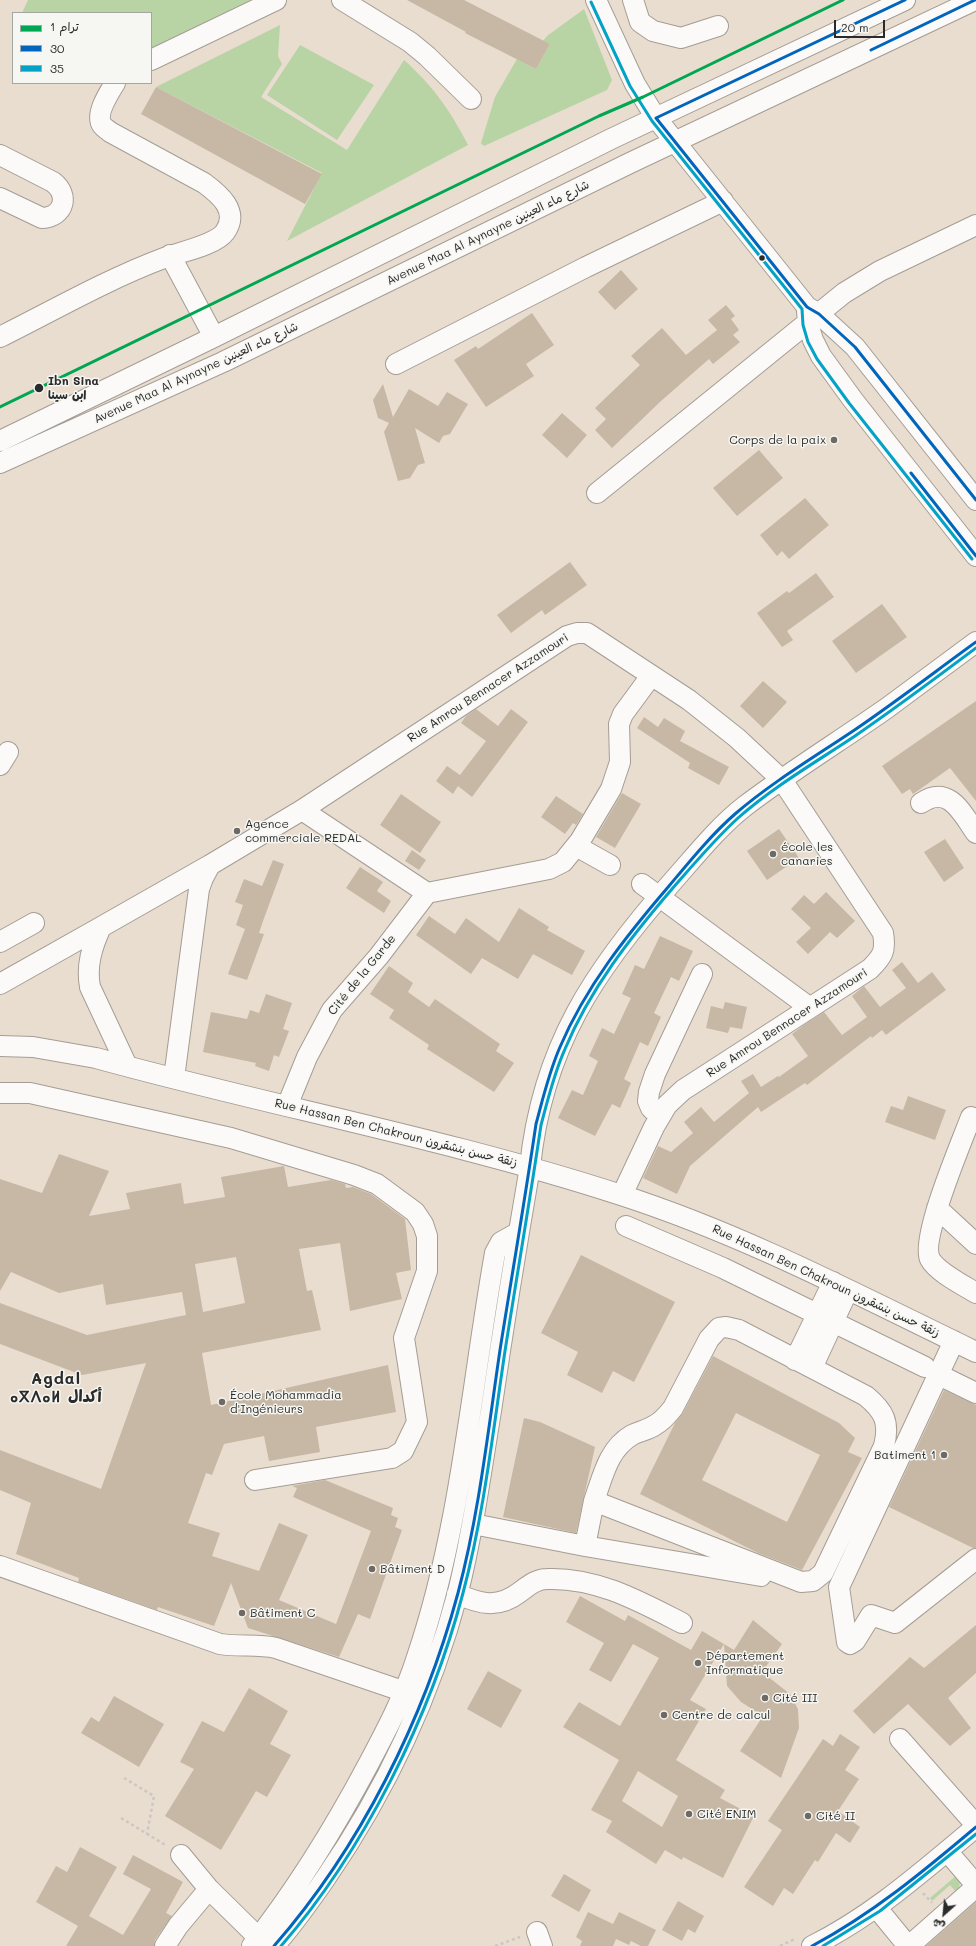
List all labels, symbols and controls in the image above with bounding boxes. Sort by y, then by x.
legend [12,12,152,84]
scale bar [836,12,887,38]
text: ترام 1 [50,18,79,34]
text: 20 m [841,19,869,35]
text: 30 [50,40,64,56]
text: 35 [50,60,64,76]
street label: Avenue Maa Al Aynayne شارع ماء العينين [384,178,592,288]
unlabelled marker [757,253,767,263]
street label: Avenue Maa Al Aynayne شارع ماء العينين [92,319,300,427]
place label: Ibn Sina ابن سينا [48,374,99,402]
marker: Ibn Sina ابن سينا [33,382,45,394]
place label: Corps de la paix [729,433,826,447]
marker: Corps de la paix [829,435,839,445]
street label: Rue Amrou Bennacer Azzamouri [405,630,571,746]
place label: Agence commerciale REDAL [245,817,362,845]
marker: Agence commerciale REDAL [232,826,242,836]
place label: école les canaries [781,840,833,868]
marker: école les canaries [768,849,778,859]
street label: Cité de la Garde [325,932,399,1018]
street label: Rue Amrou Bennacer Azzamouri [704,965,870,1081]
street label: Rue Hassan Ben Chakroun زنقة حسن بنشقرون [273,1096,519,1170]
street label: Rue Hassan Ben Chakroun زنقة حسن بنشقرون [710,1222,942,1340]
district label: Agdal ⴰⴳⴷⴰⵍ أكدال [13,1369,99,1407]
place label: École Mohammadia d'Ingénieurs [230,1388,342,1416]
marker: École Mohammadia d'Ingénieurs [217,1397,227,1407]
place label: Batiment 1 [874,1448,936,1462]
marker: Batiment 1 [939,1450,949,1460]
place label: Bâtiment D [380,1562,445,1576]
marker: Bâtiment D [367,1564,377,1574]
place label: Bâtiment C [250,1606,315,1620]
marker: Bâtiment C [237,1608,247,1618]
place label: Département Informatique [706,1649,784,1677]
marker: Département Informatique [693,1658,703,1668]
place label: Cité III [773,1691,818,1705]
marker: Cité III [760,1693,770,1703]
place label: Centre de calcul [672,1708,770,1722]
marker: Centre de calcul [659,1710,669,1720]
place label: Cité ENIM [697,1807,756,1821]
marker: Cité ENIM [684,1809,694,1819]
place label: Cité II [816,1809,855,1823]
marker: Cité II [803,1811,813,1821]
north arrow [924,1894,964,1934]
text: ش [930,1916,947,1935]

